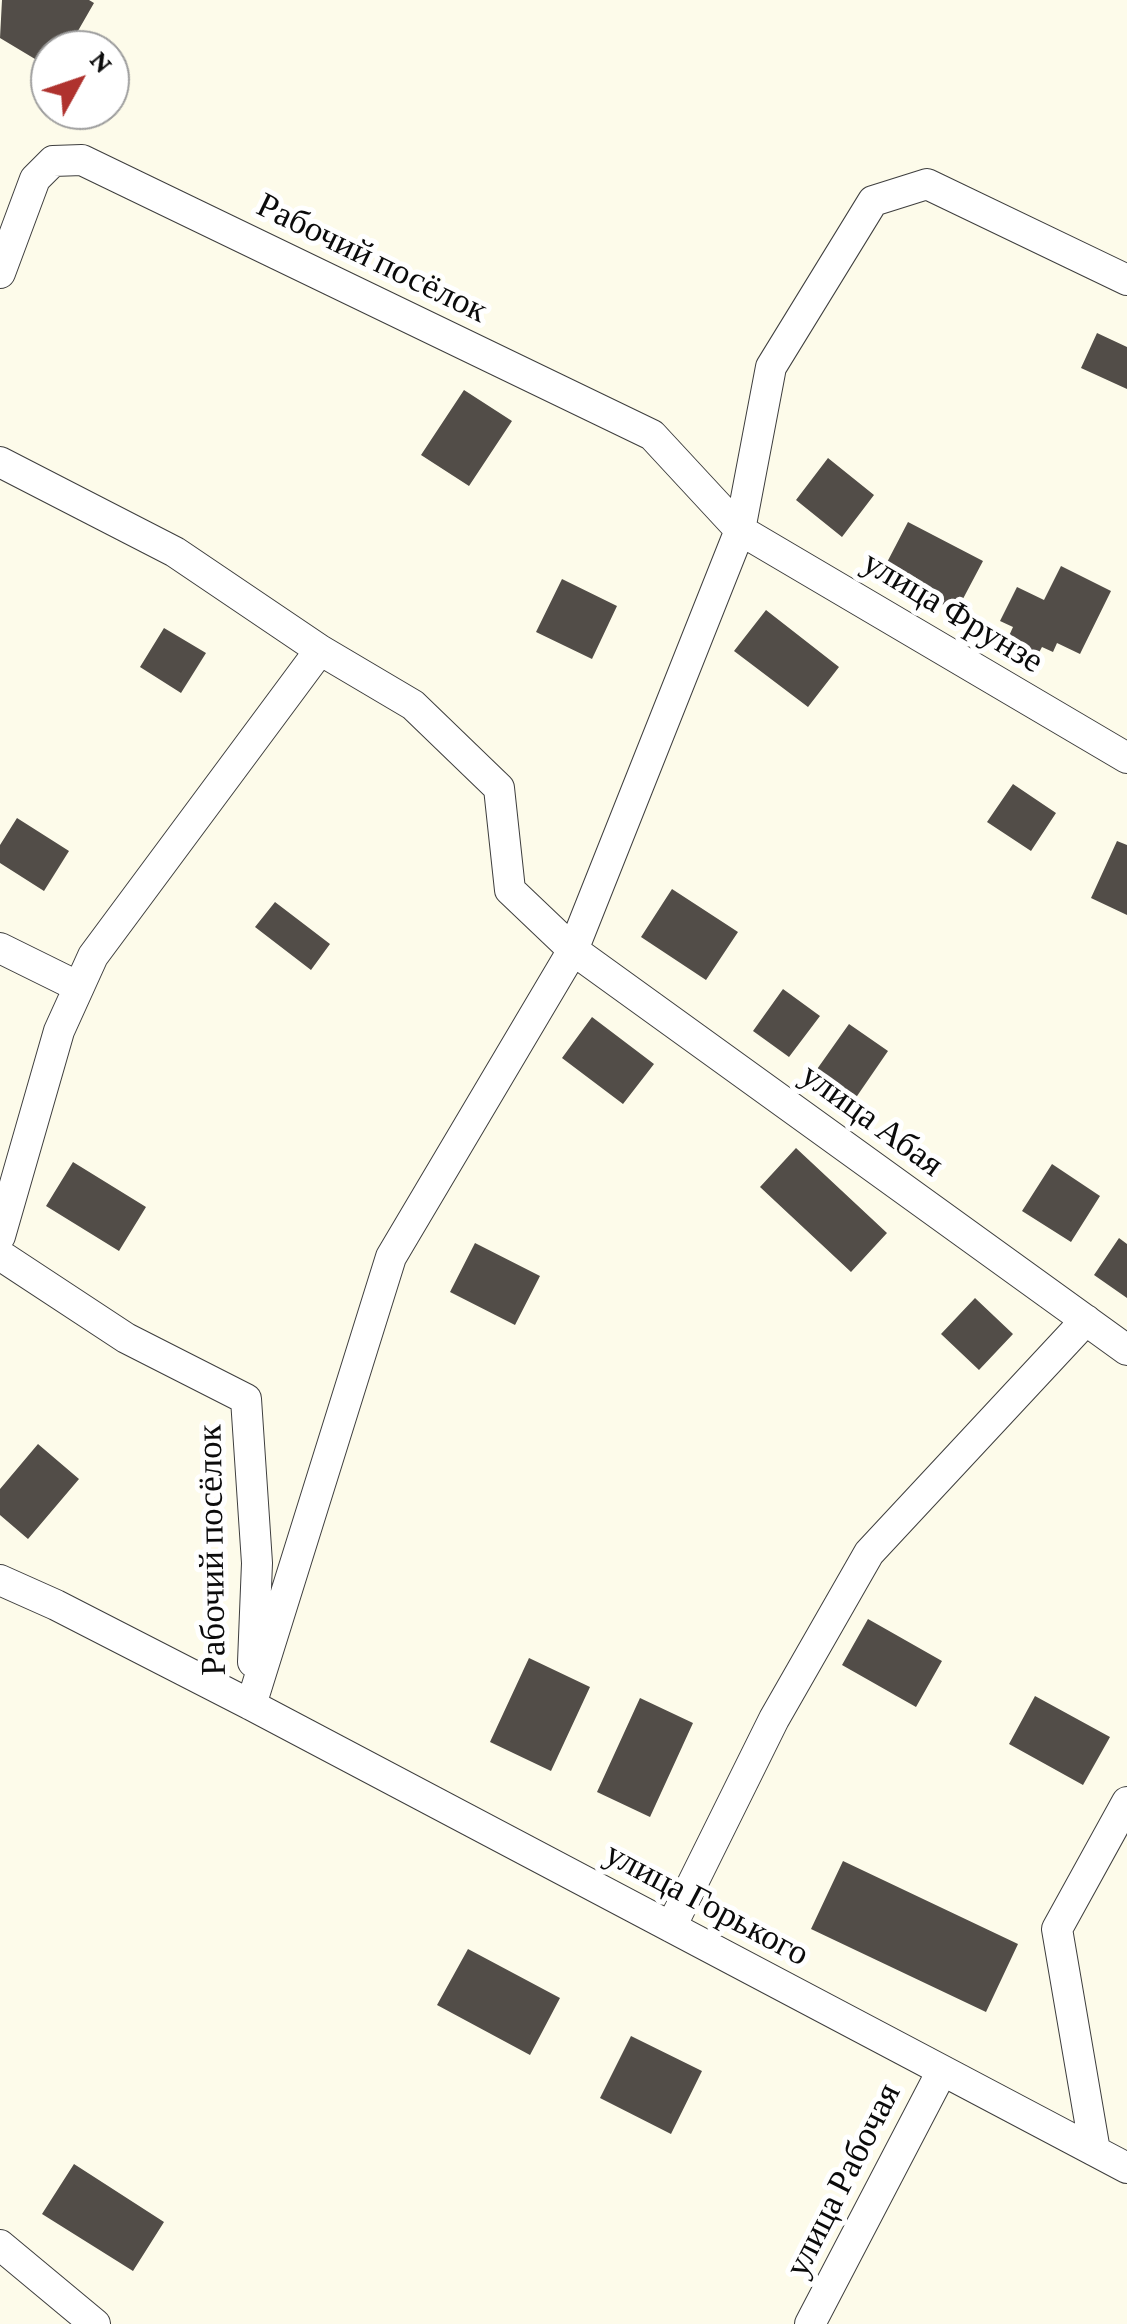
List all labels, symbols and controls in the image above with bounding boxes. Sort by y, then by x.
north arrow [30,30,130,130]
text: N [84,44,120,79]
street label: Рабочий посёлок [250,184,494,332]
street label: улица Фрунзе [855,542,1051,682]
street label: улица Абая [793,1054,951,1186]
street label: Рабочий посёлок [189,1424,235,1676]
street label: улица Горького [598,1833,816,1975]
street label: улица Рабочая [776,2076,910,2284]

